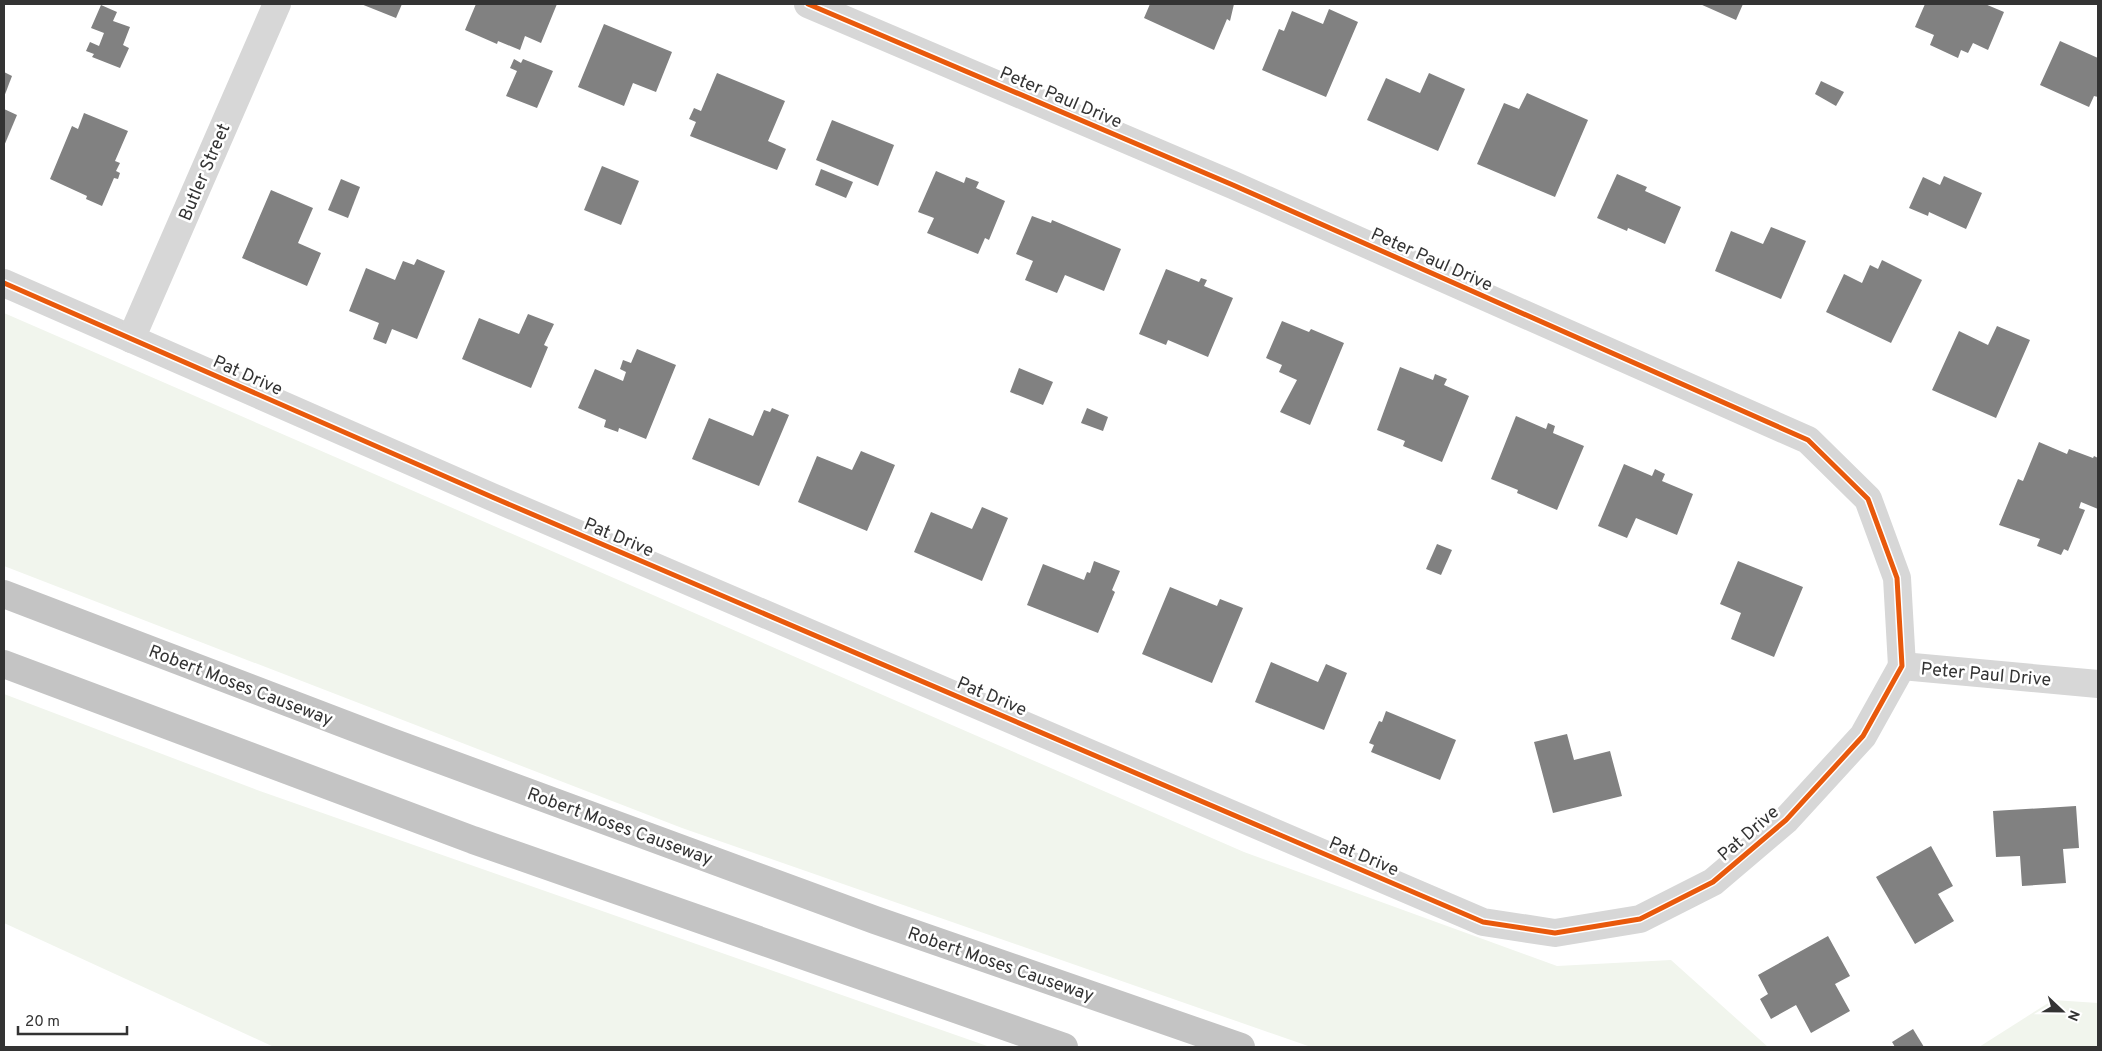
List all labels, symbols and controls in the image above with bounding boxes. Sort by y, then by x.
street label: Peter Paul Drive [996,62,1125,135]
street label: Butler Street [175,120,236,225]
street label: Peter Paul Drive [1367,223,1496,297]
street label: Pat Drive [209,351,286,402]
street label: Pat Drive [580,513,657,563]
street label: Robert Moses Causeway [145,641,336,732]
street label: Peter Paul Drive [1920,658,2052,693]
street label: Pat Drive [953,672,1030,722]
street label: Robert Moses Causeway [524,783,715,872]
street label: Pat Drive [1714,801,1784,867]
street label: Pat Drive [1325,832,1402,882]
street label: Robert Moses Causeway [904,923,1097,1008]
north arrow [2037,986,2087,1036]
scale bar [18,1004,126,1036]
text: N [2063,1007,2082,1023]
text: 20 m [25,1013,60,1032]

